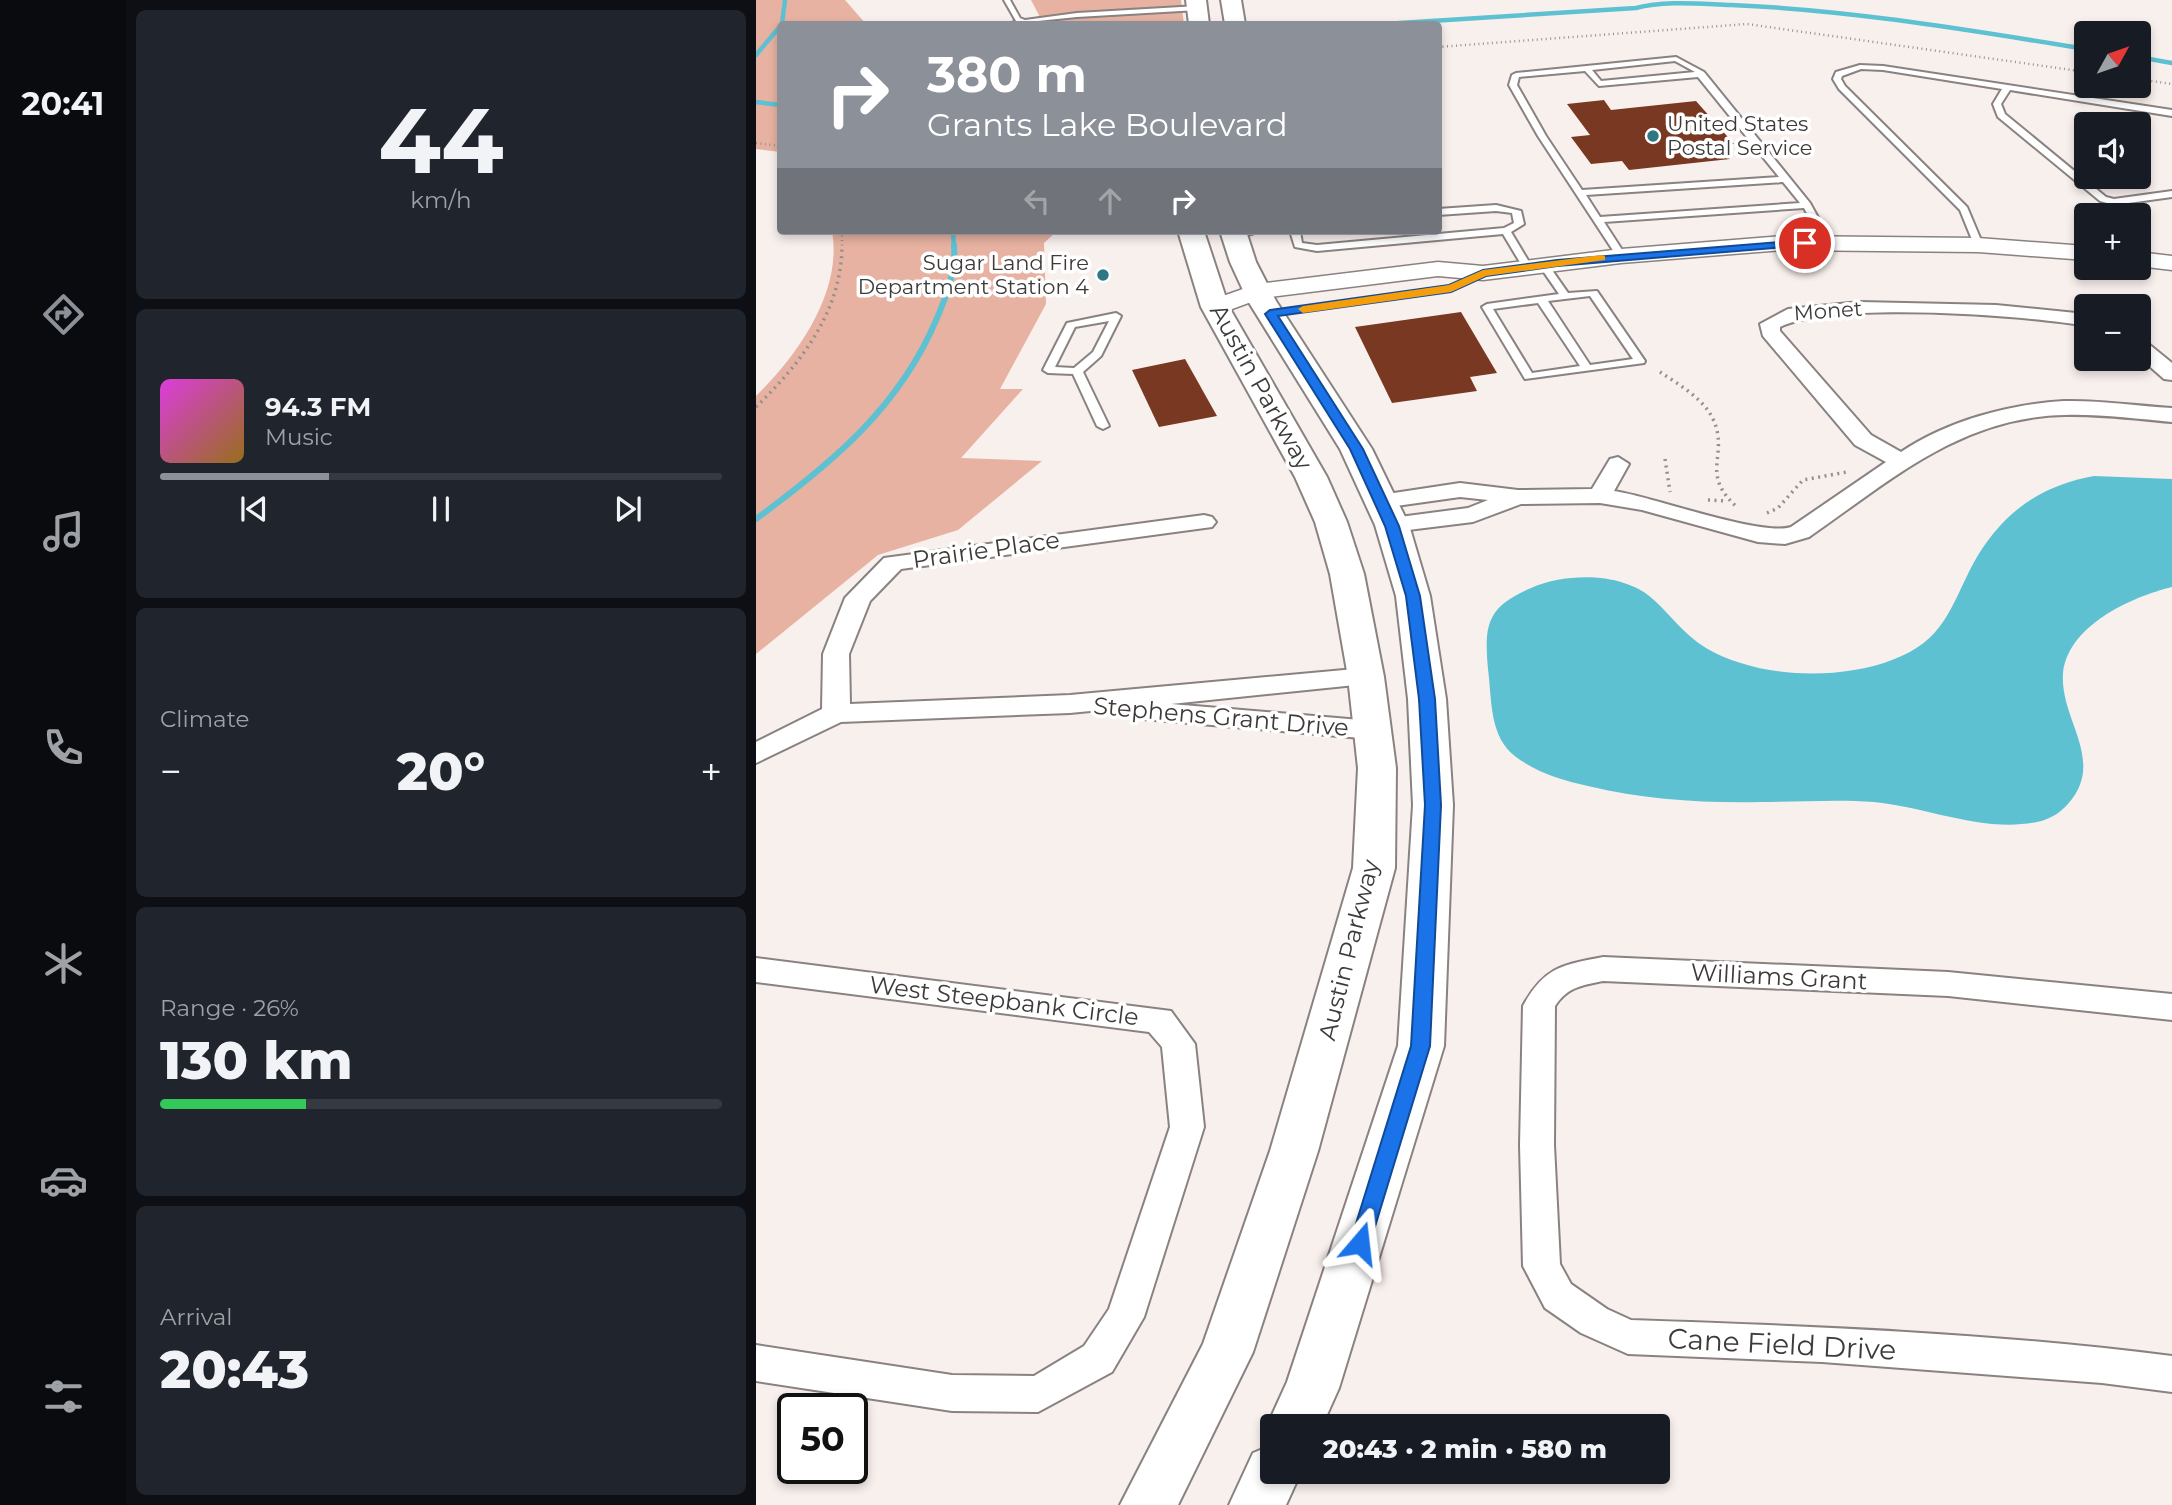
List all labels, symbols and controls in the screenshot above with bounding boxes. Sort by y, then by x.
north arrow [2074,21,2151,98]
map controls [2074,21,2151,371]
text: 380 m [927,45,1087,104]
icon: right [812,49,903,140]
text: 20:41 [22,84,104,123]
text: 44 [378,85,504,196]
text: Grants Lake Boulevard [927,105,1288,144]
place label: United States Postal Service [1667,111,1813,160]
button: sound [2074,112,2151,189]
marker: United States Postal Service [1645,128,1661,144]
icon: left [1018,182,1056,220]
icon: ahead [1091,182,1129,220]
icon: right [1164,182,1202,220]
text: km/h [410,186,472,214]
button: + [2074,203,2151,280]
pin [1775,213,1835,273]
icon: arrive [1786,224,1824,262]
place label: Sugar Land Fire Department Station 4 [858,250,1089,299]
marker: Sugar Land Fire Department Station 4 [1095,267,1111,283]
icon: directions [39,290,88,339]
button: − [2074,294,2151,371]
street label: Monet [1793,296,1863,325]
street label: Austin Parkway [1204,299,1319,475]
text: 94.3 FM [265,391,371,423]
text: Music [265,423,333,451]
icon: previous [235,490,273,528]
icon: pause [422,490,460,528]
icon: next [609,490,647,528]
icon: music [39,507,88,556]
street label: Prairie Place [910,525,1061,574]
street label: Stephens Grant Drive [1092,691,1350,742]
text: Climate [160,705,249,733]
icon: phone [39,723,88,772]
text: 20° [397,740,485,803]
text: − [160,748,182,795]
text: + [700,748,722,795]
street label: Austin Parkway [1312,857,1385,1043]
icon: climate [39,939,88,988]
street label: Williams Grant [1690,957,1868,996]
street label: West Steepbank Circle [868,970,1140,1031]
text: Range · 26% [160,994,299,1022]
text: 130 km [160,1029,353,1092]
icon: car [39,1156,88,1205]
position arrow [1323,1206,1397,1280]
text: Arrival [160,1303,233,1331]
street label: Cane Field Drive [1667,1321,1897,1367]
text: 20:43 [160,1338,309,1401]
icon: filters [39,1372,88,1421]
speed limit sign: 50 [777,1393,868,1484]
text: 20:43 · 2 min · 580 m [1323,1433,1607,1465]

